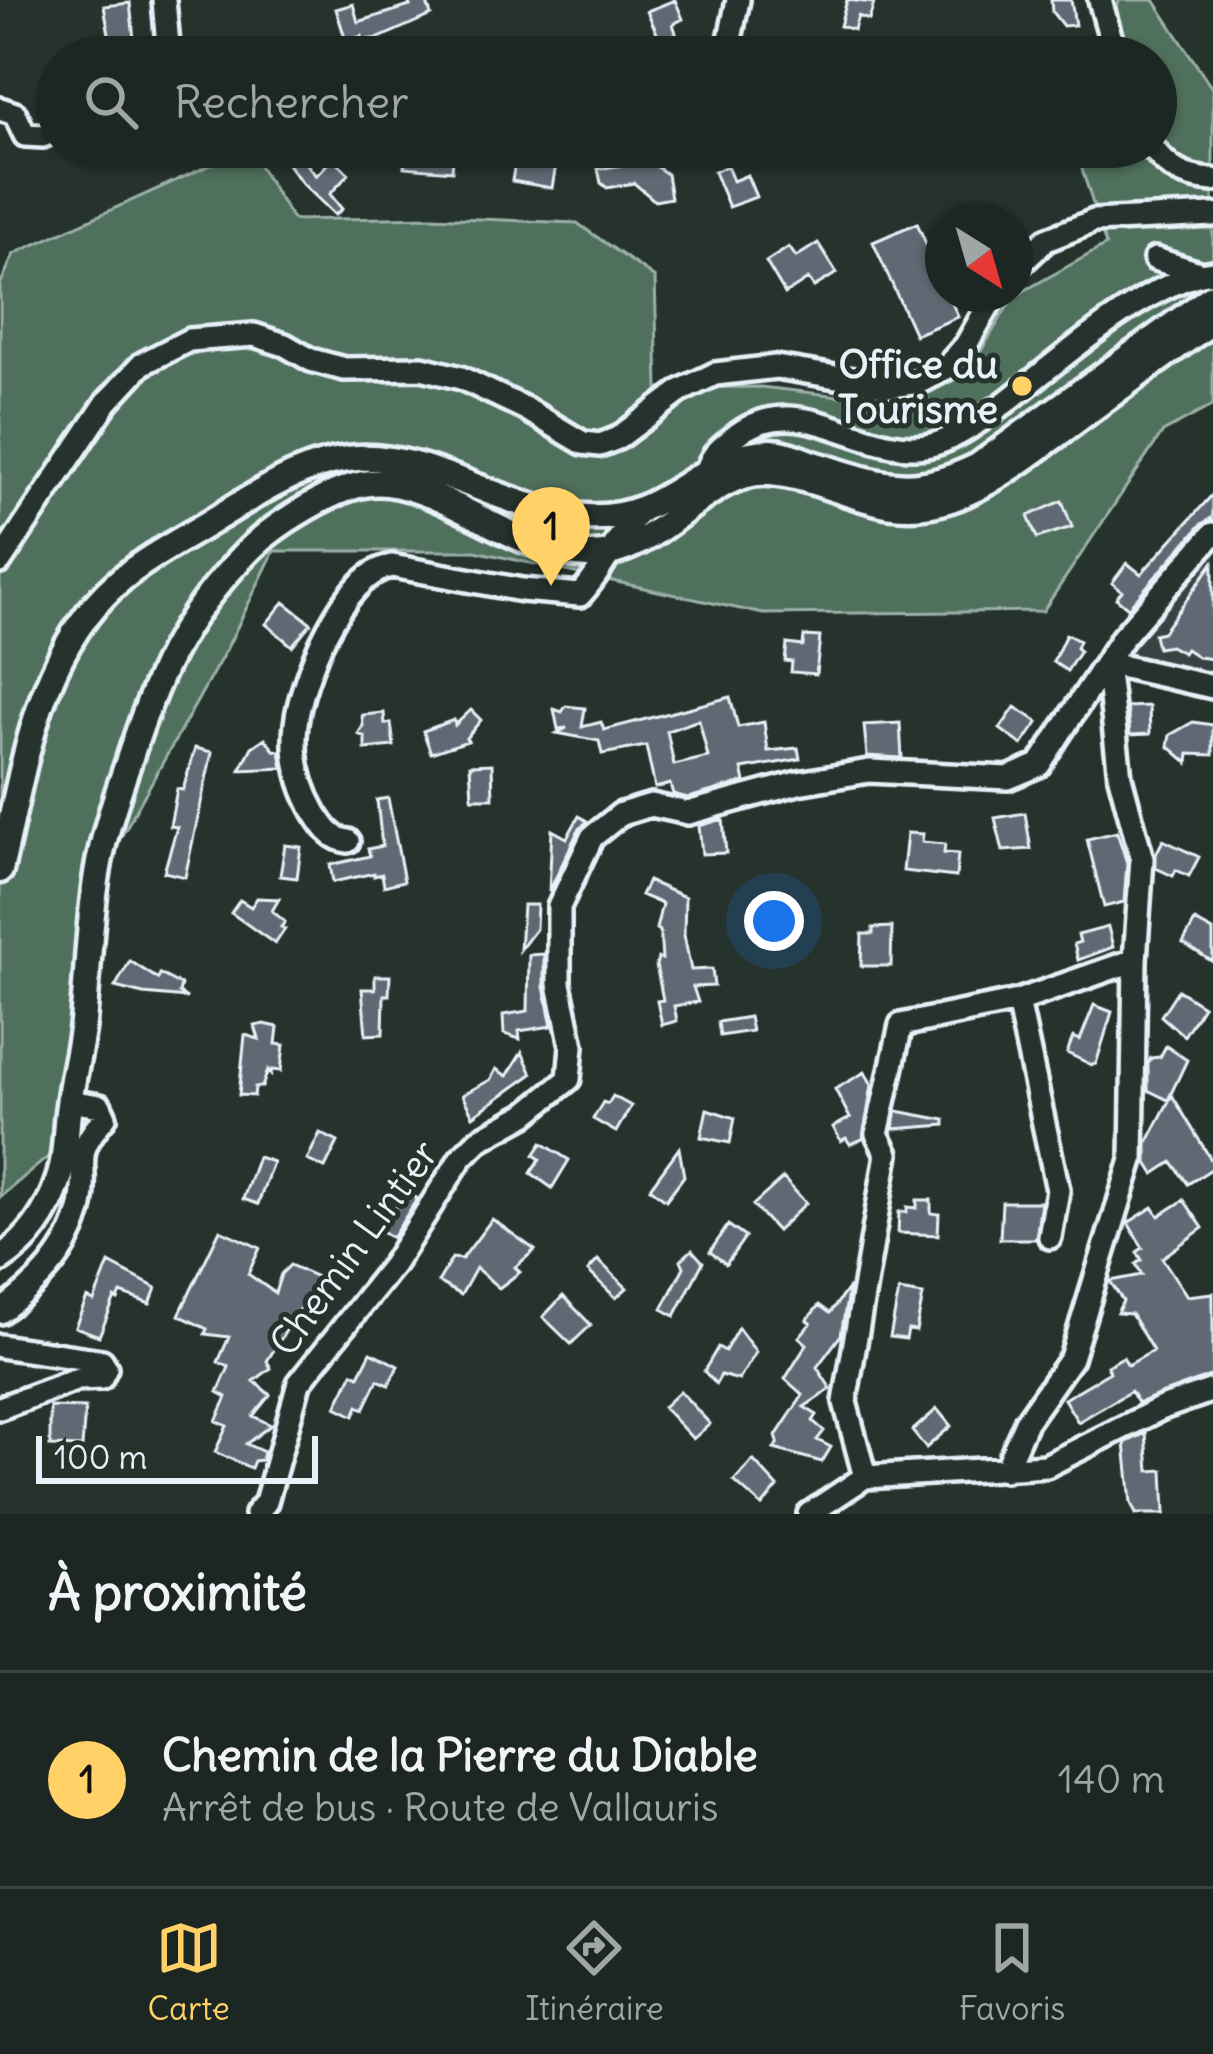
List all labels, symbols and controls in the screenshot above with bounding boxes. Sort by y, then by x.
search box [36,36,1177,168]
icon: search [78,69,144,135]
text: Rechercher [174,74,409,130]
north arrow [925,204,1033,312]
place label: Office du Tourisme [838,340,998,434]
marker: Office du Tourisme [1009,373,1035,399]
pin: 1 [512,487,590,586]
your location [744,891,804,951]
street label: Chemin Lintier [259,1130,449,1366]
scale bar [36,1430,318,1483]
text: 100 m [54,1436,147,1478]
text: À proximité [48,1560,307,1624]
text: Chemin de la Pierre du Diable [162,1727,758,1783]
text: 1 [79,1755,95,1804]
text: 140 m [1058,1755,1165,1804]
text: Arrêt de bus · Route de Vallauris [162,1783,718,1832]
tab: Carte [148,1915,230,2029]
tab: Itinéraire [525,1915,664,2029]
tab: Favoris [959,1915,1065,2029]

